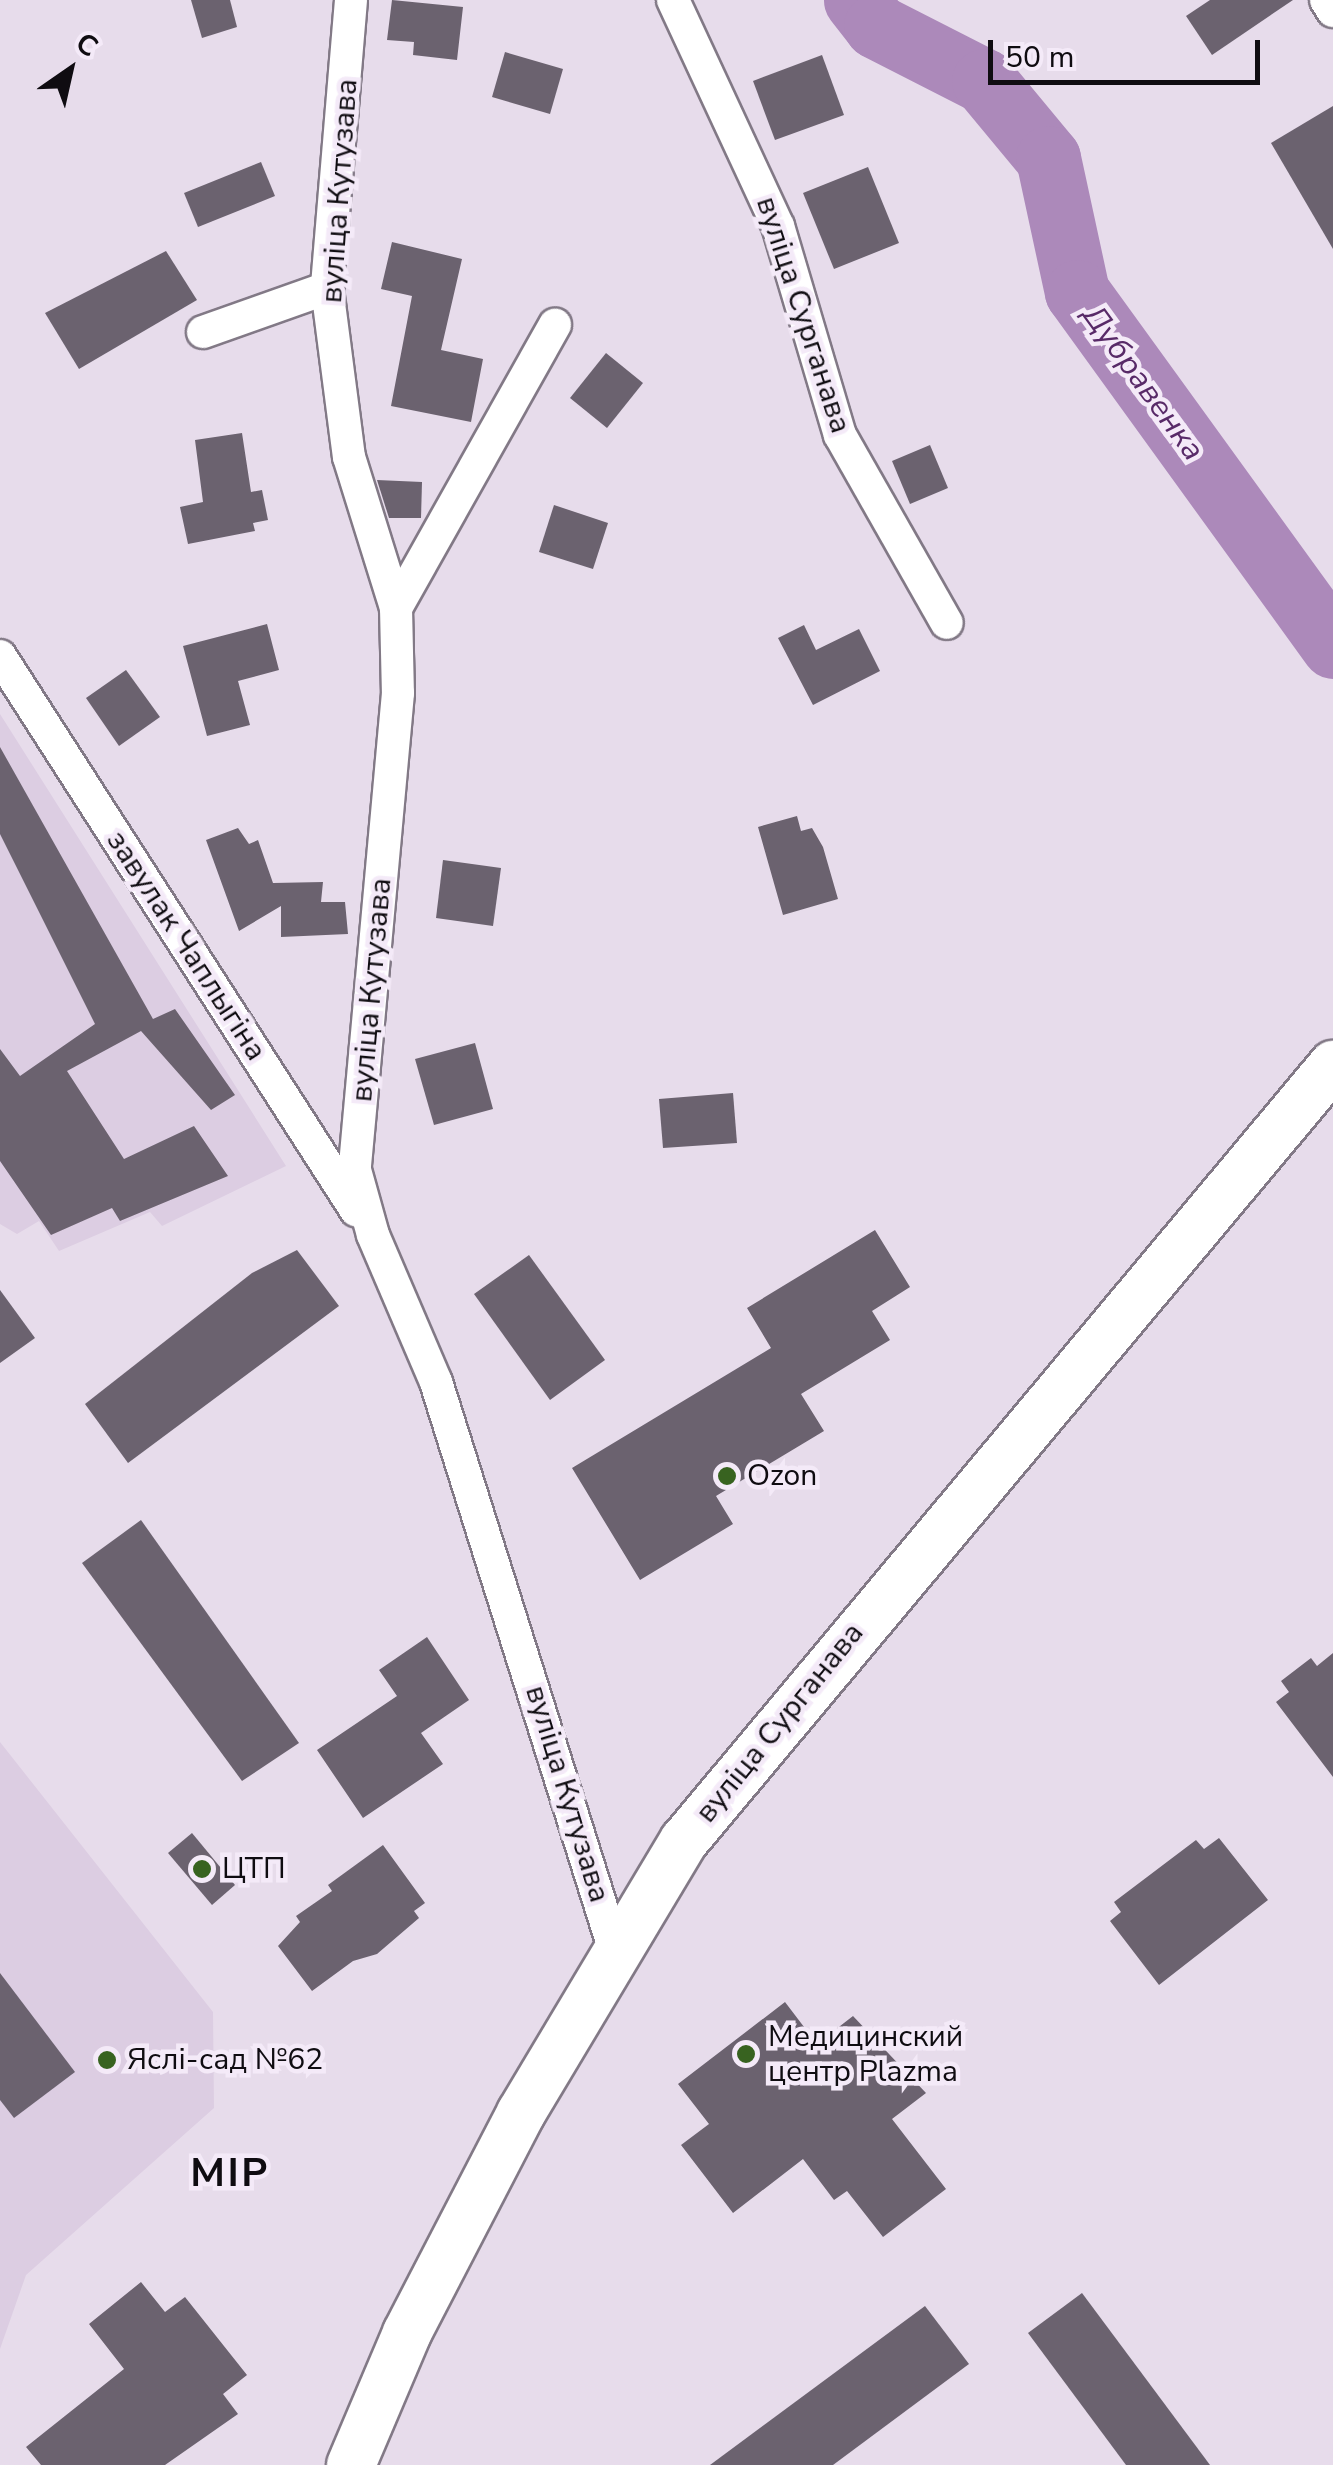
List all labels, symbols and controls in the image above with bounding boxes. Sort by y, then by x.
north arrow [20,20,120,120]
scale bar [993,20,1266,82]
text: С [68,24,105,66]
text: 50 m [1005,37,1074,78]
street label: вуліца Кутузава [314,78,366,304]
street label: вуліца Сурганава [748,192,858,438]
water label: Дубравенка [1074,298,1212,468]
street label: завулак Чаплыгіна [98,824,274,1068]
street label: вуліца Кутузава [344,877,400,1103]
place label: Ozon [747,1458,817,1494]
marker: Ozon [716,1465,738,1487]
street label: вуліца Сурганава [689,1616,871,1830]
street label: вуліца Кутузава [517,1681,617,1907]
place label: ЦТП [222,1851,286,1887]
marker: ЦТП [191,1858,213,1880]
place label: Медицинский центр Plazma [768,2019,963,2090]
marker: Медицинский центр Plazma [733,2041,759,2067]
place label: Яслі-сад №62 [127,2042,323,2078]
marker: Яслі-сад №62 [96,2049,118,2071]
district label: МІР [190,2149,270,2197]

